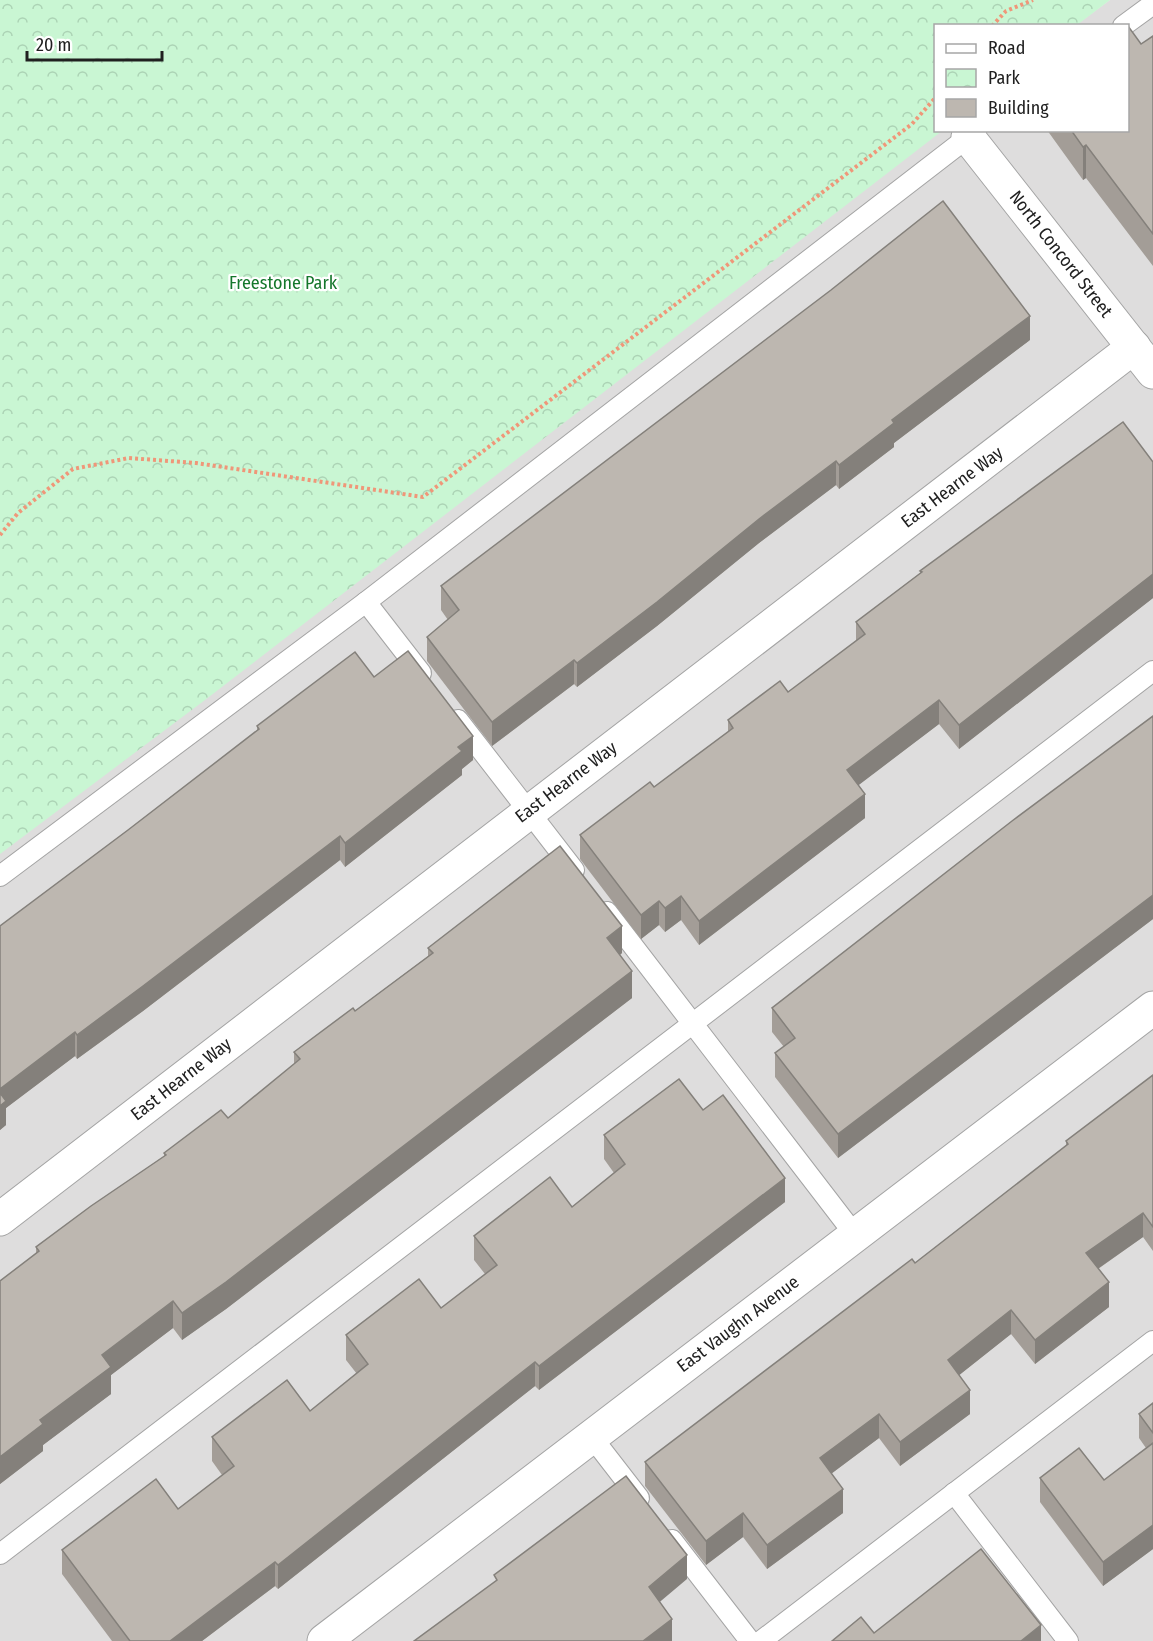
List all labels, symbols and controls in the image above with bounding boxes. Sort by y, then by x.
scale bar [27,24,162,62]
legend [934,24,1129,132]
text: 20 m [36,34,71,56]
text: Road [988,37,1025,59]
text: Park [988,67,1021,89]
text: Building [988,97,1049,119]
street label: North Concord Street [1005,186,1117,322]
park label: Freestone Park [229,272,338,294]
street label: East Hearne Way [897,442,1007,532]
street label: East Hearne Way [511,737,621,827]
street label: East Hearne Way [126,1033,236,1125]
street label: East Vaughn Avenue [673,1271,803,1377]

